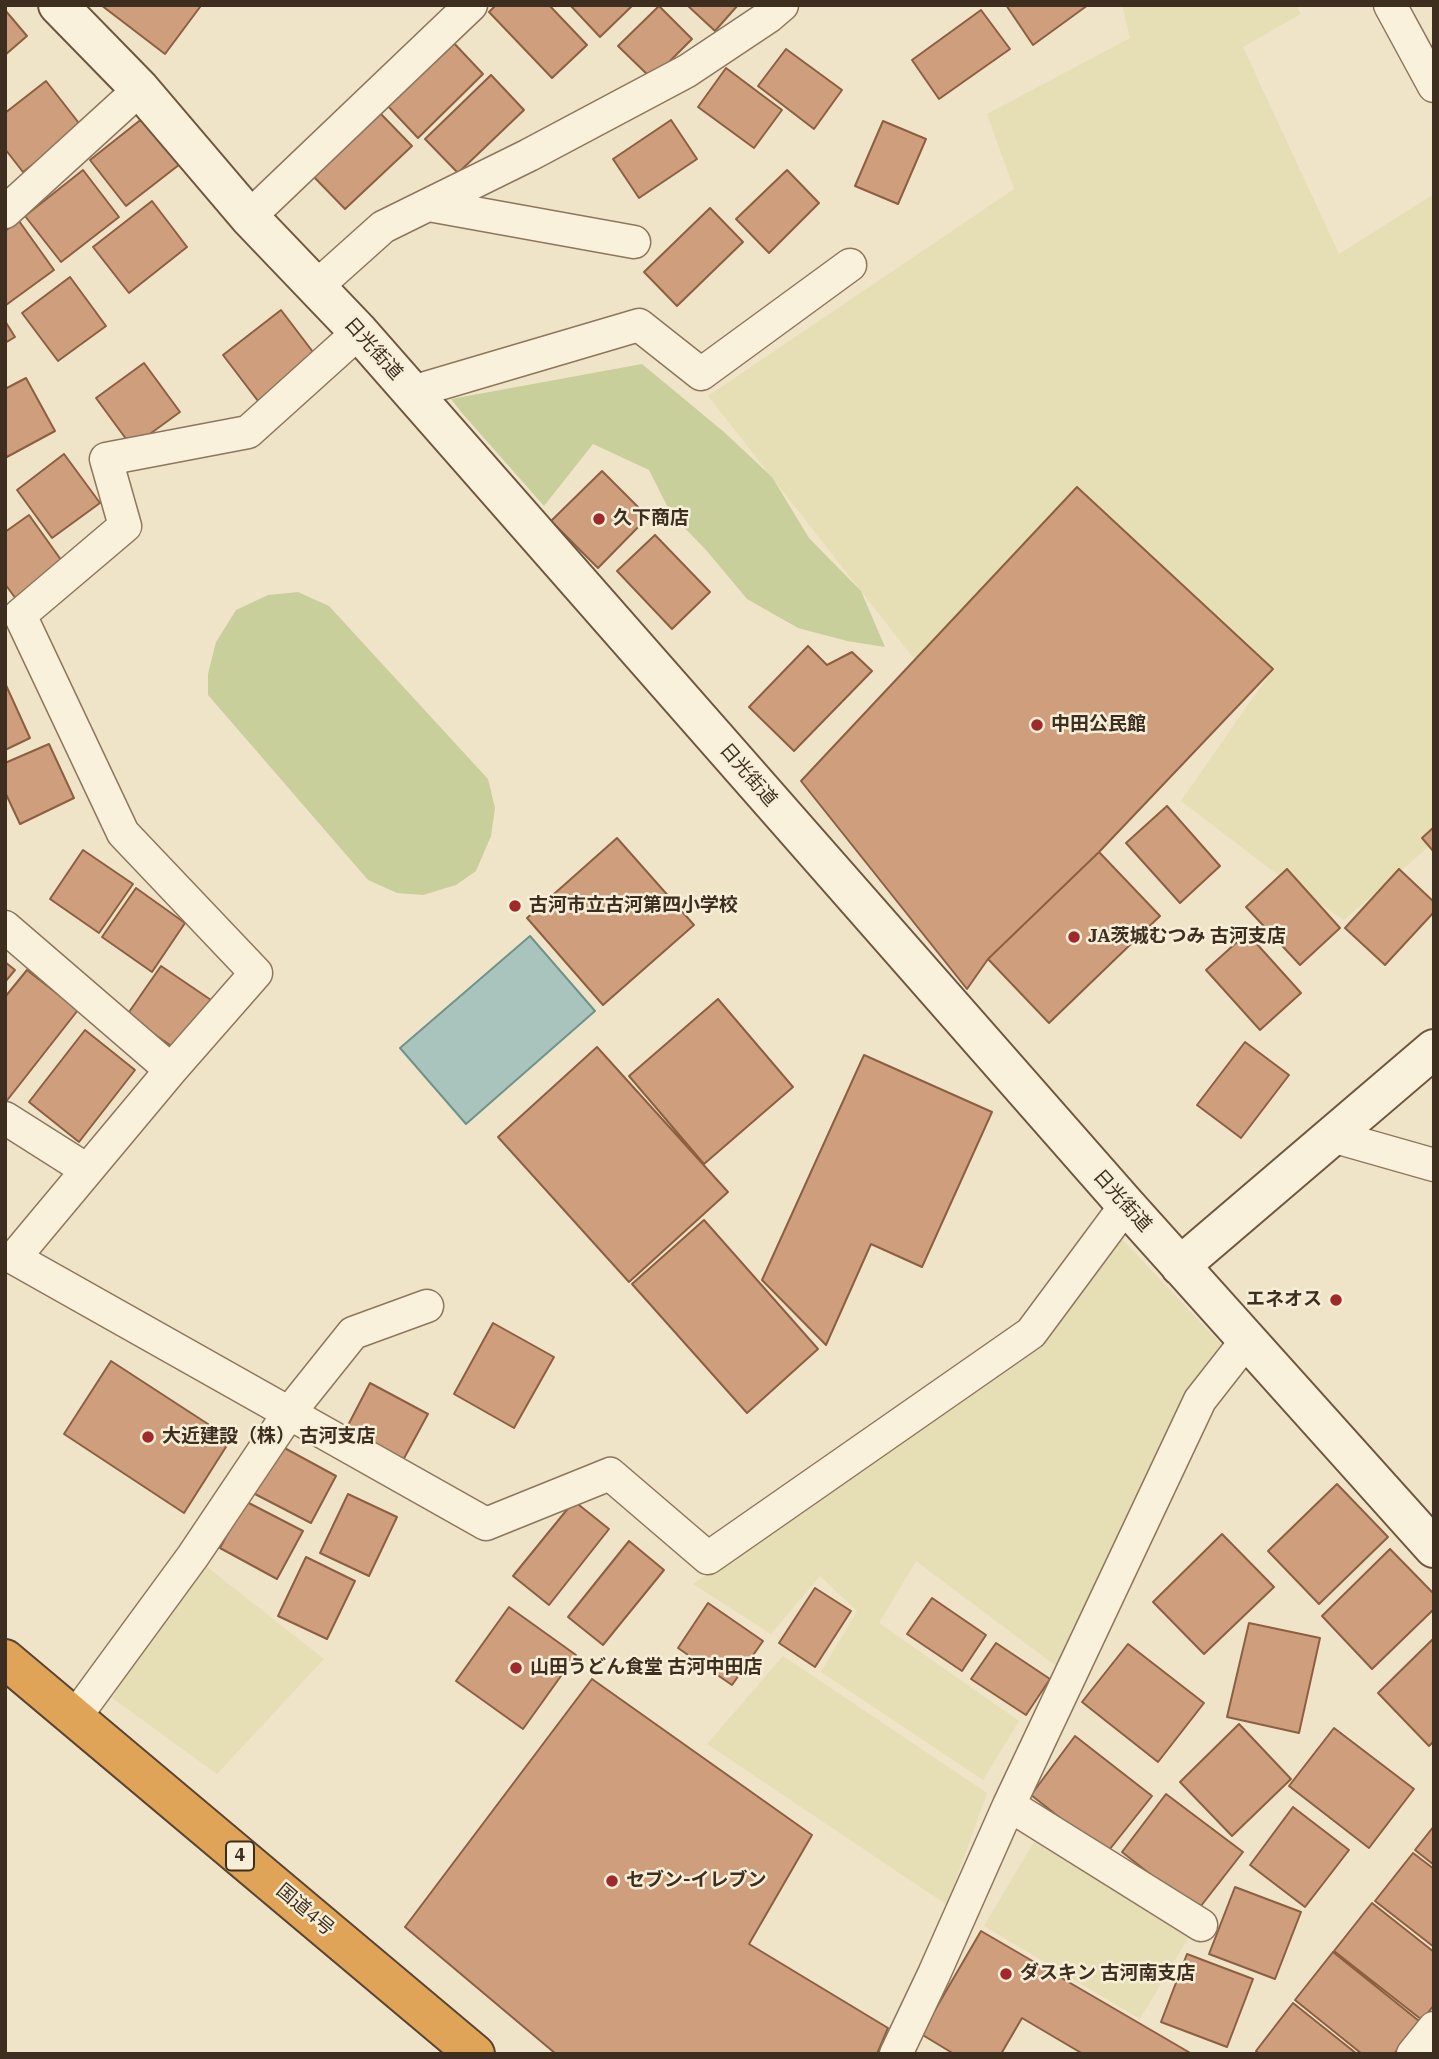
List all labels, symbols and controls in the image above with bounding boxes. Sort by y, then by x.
street label: 日光街道 [339,313,407,385]
place label: 久下商店 [613,508,689,530]
marker: 久下商店 [591,511,607,527]
place label: 中田公民館 [1051,714,1146,736]
marker: 中田公民館 [1029,717,1045,733]
street label: 日光街道 [714,739,782,811]
place label: 古河市立古河第四小学校 [529,895,738,917]
marker: 古河市立古河第四小学校 [507,898,523,914]
place label: JA茨城むつみ 古河支店 [1088,926,1286,948]
marker: JA茨城むつみ 古河支店 [1066,929,1082,945]
street label: 日光街道 [1088,1165,1156,1237]
place label: エネオス [1246,1289,1322,1311]
marker: エネオス [1328,1292,1344,1308]
place label: 大近建設（株） 古河支店 [162,1426,375,1448]
marker: 大近建設（株） 古河支店 [140,1429,156,1445]
place label: 山田うどん食堂 古河中田店 [530,1657,762,1679]
marker: 山田うどん食堂 古河中田店 [508,1660,524,1676]
road number: 4 [226,1842,254,1870]
place label: セブン-イレブン [626,1870,767,1892]
marker: セブン-イレブン [604,1873,620,1889]
street label: 国道4号 [271,1879,339,1941]
place label: ダスキン 古河南支店 [1020,1963,1195,1985]
marker: ダスキン 古河南支店 [998,1966,1014,1982]

